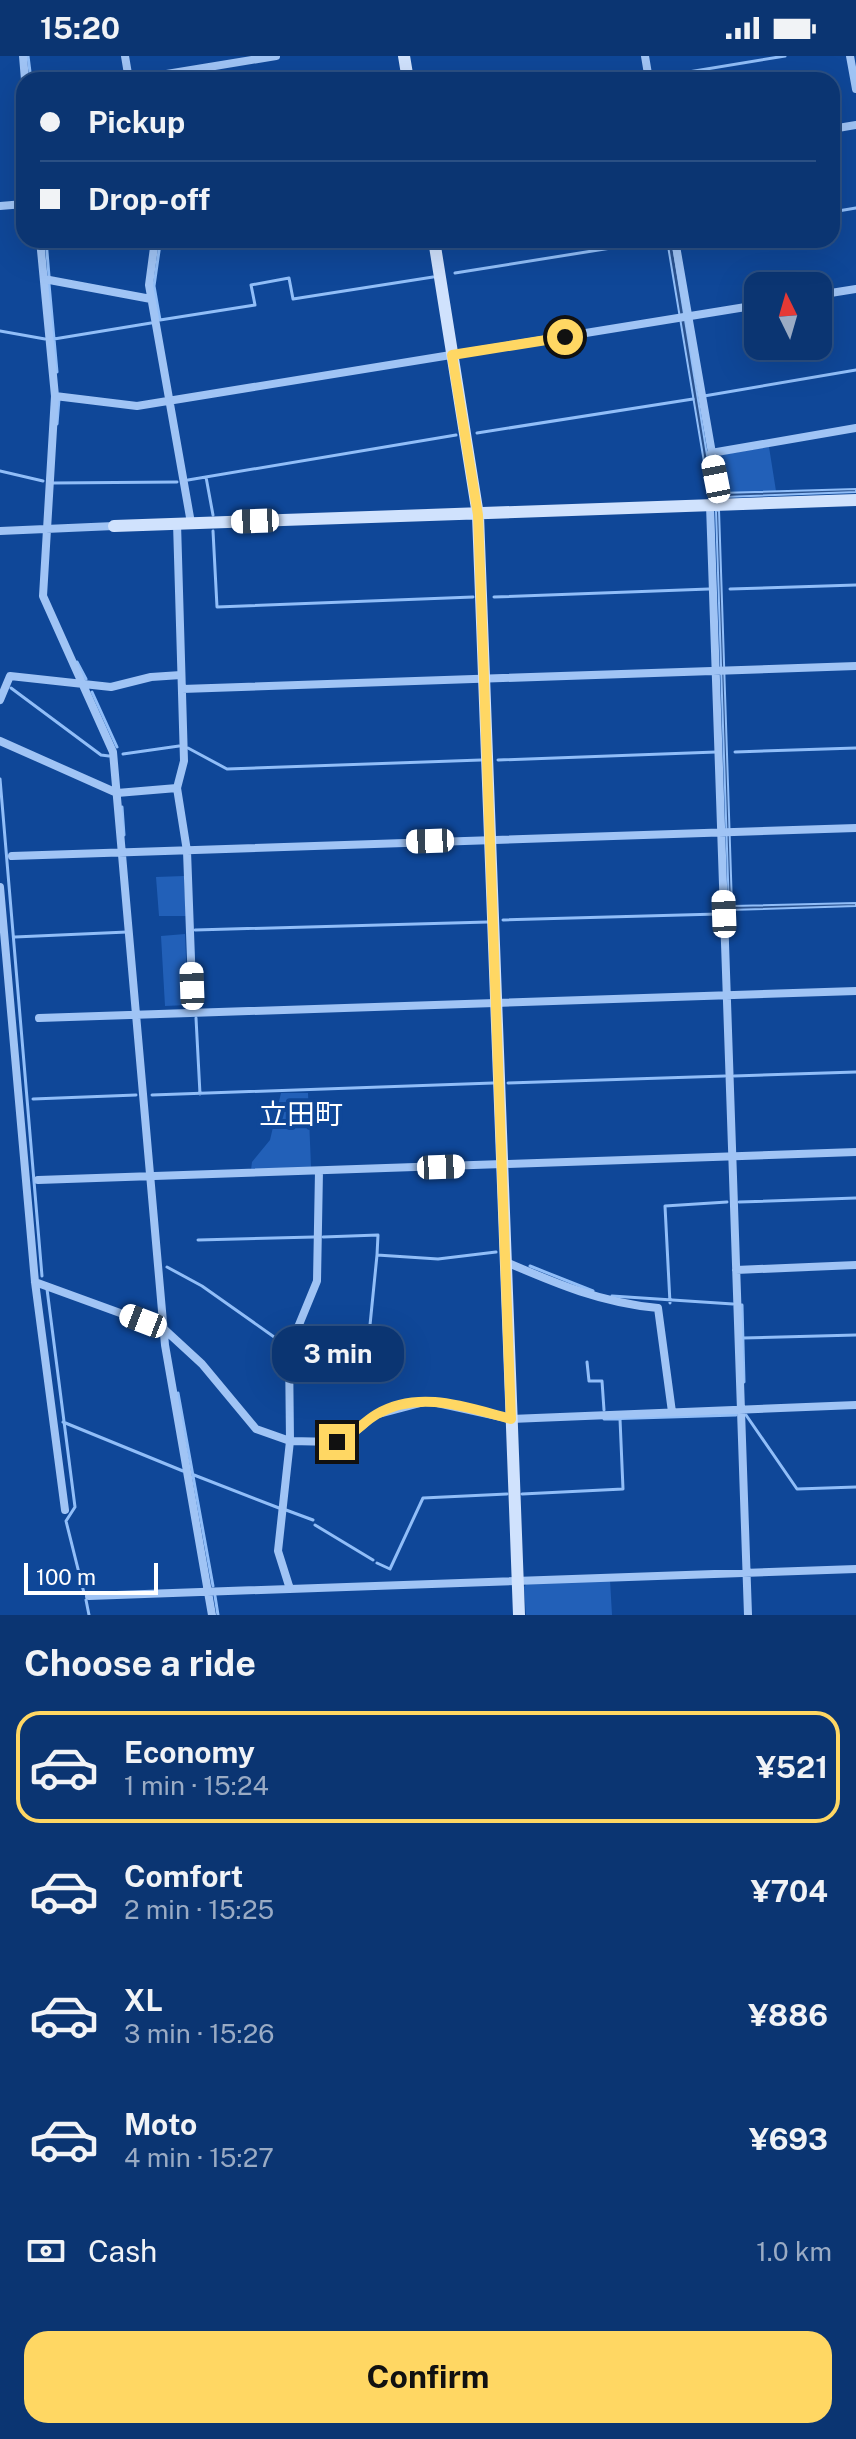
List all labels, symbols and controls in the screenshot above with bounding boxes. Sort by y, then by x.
text: 15:20 [40,10,120,46]
text: Pickup [88,104,185,140]
text: Drop-off [88,181,210,217]
north arrow [744,272,832,360]
map controls [744,272,832,360]
route start [547,319,583,355]
car [700,453,732,505]
car [231,508,279,534]
car [406,828,454,854]
car [711,890,737,938]
car [179,962,205,1010]
district label: 立田町 [259,1097,343,1130]
car [417,1154,465,1180]
car [116,1301,170,1341]
callout: 3 min [271,1326,403,1382]
text: 3 min [304,1338,372,1369]
route end [319,1424,355,1460]
scale bar [24,1559,158,1595]
text: 100 m [36,1564,96,1590]
text: Choose a ride [24,1642,256,1684]
icon: car [28,1731,100,1803]
text: Economy [124,1734,255,1770]
text: ¥521 [756,1749,828,1785]
text: 1 min · 15:24 [124,1770,269,1801]
icon: car [28,1855,100,1927]
text: Comfort [124,1858,243,1894]
text: ¥704 [751,1873,828,1909]
text: 2 min · 15:25 [124,1894,274,1925]
icon: car [28,1979,100,2051]
text: XL [124,1982,163,2018]
text: ¥886 [748,1997,828,2033]
text: 3 min · 15:26 [124,2018,275,2049]
icon: car [28,2103,100,2175]
text: Moto [124,2106,197,2142]
text: ¥693 [749,2121,828,2157]
text: 4 min · 15:27 [124,2142,274,2173]
icon: cash [24,2229,68,2273]
text: Cash [88,2233,157,2269]
text: 1.0 km [756,2236,832,2267]
button: Confirm [24,2331,832,2423]

